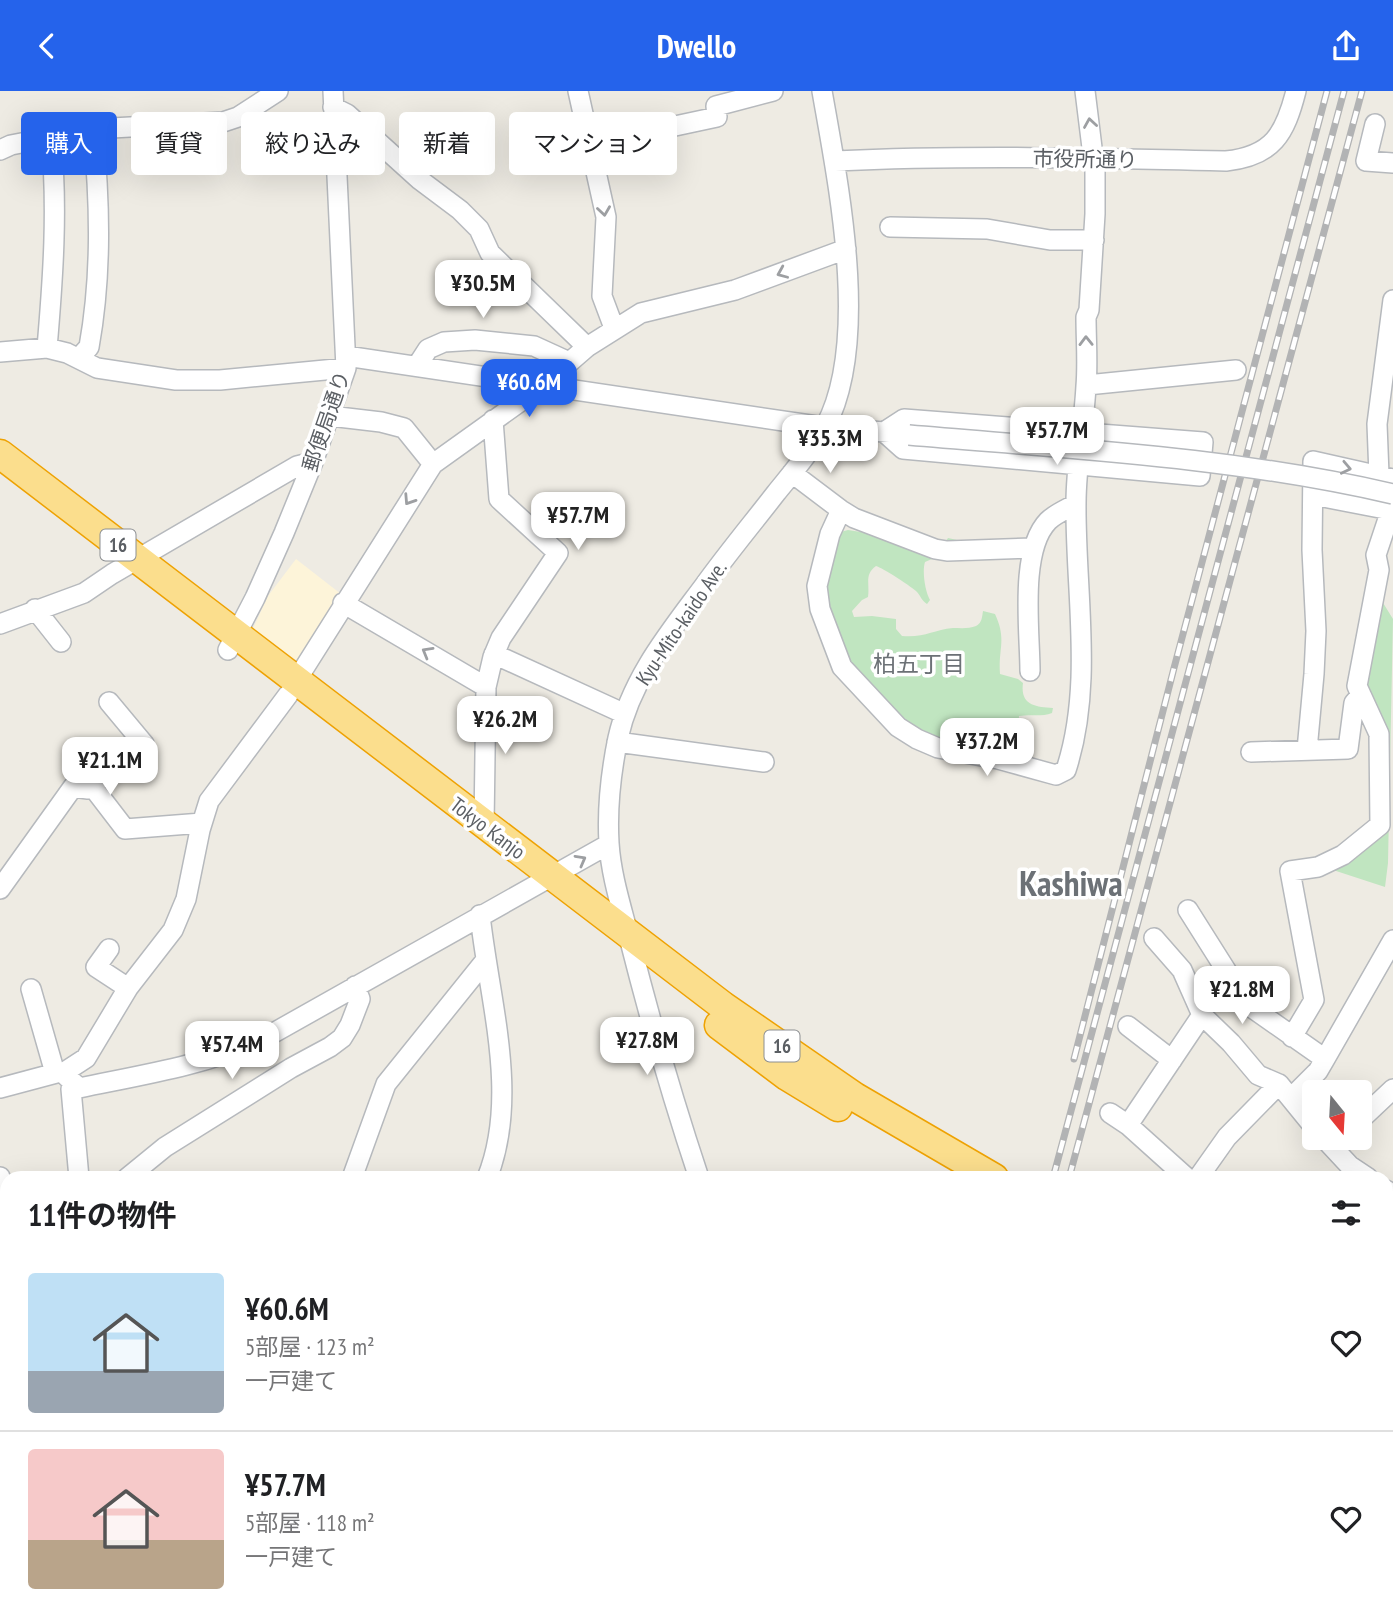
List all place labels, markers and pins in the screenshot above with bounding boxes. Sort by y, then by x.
pin: ¥30.5M [426,261,540,320]
pin: ¥60.6M [472,359,586,419]
pin: ¥57.7M [1000,407,1114,467]
pin: ¥35.3M [773,415,887,475]
pin: ¥57.7M [521,493,635,552]
pin: ¥26.2M [448,697,562,756]
pin: ¥37.2M [930,719,1044,778]
pin: ¥21.1M [53,737,167,797]
pin: ¥21.8M [1185,967,1299,1026]
pin: ¥27.8M [590,1017,704,1077]
pin: ¥57.4M [175,1021,289,1081]

